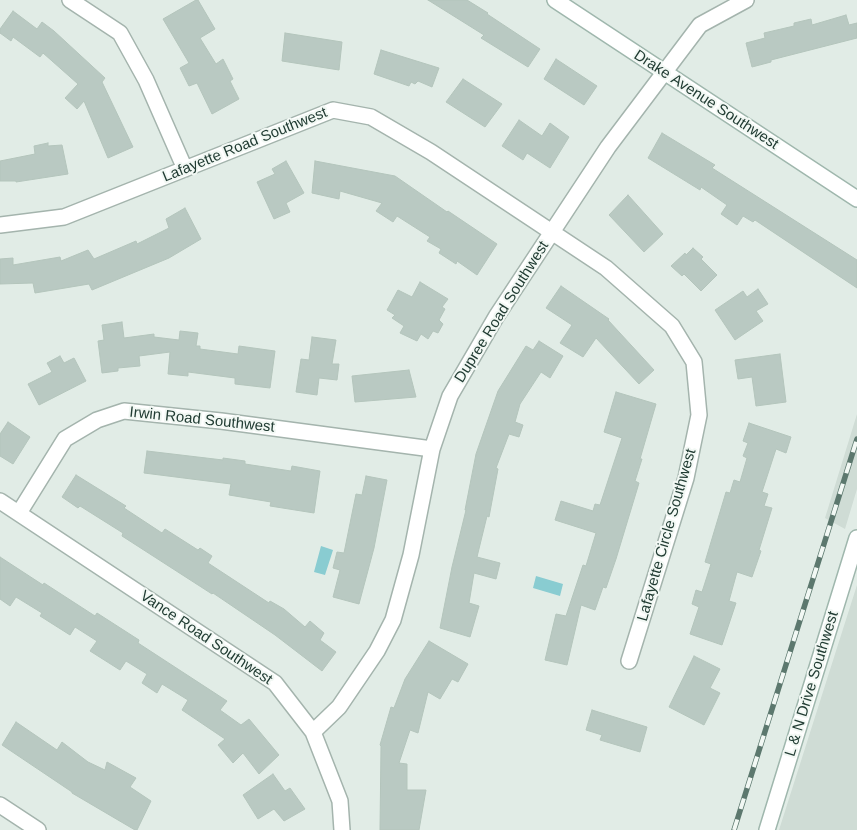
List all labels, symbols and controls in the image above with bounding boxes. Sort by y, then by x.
street label: Drake Avenue Southwest [630,46,782,154]
street label: Lafayette Road Southwest [160,104,330,186]
street label: Dupree Road Southwest [451,238,553,386]
street label: Irwin Road Southwest [129,403,275,437]
street label: Lafayette Circle Southwest [634,447,700,623]
street label: Vance Road Southwest [136,587,276,689]
street label: L & N Drive Southwest [781,609,843,759]

